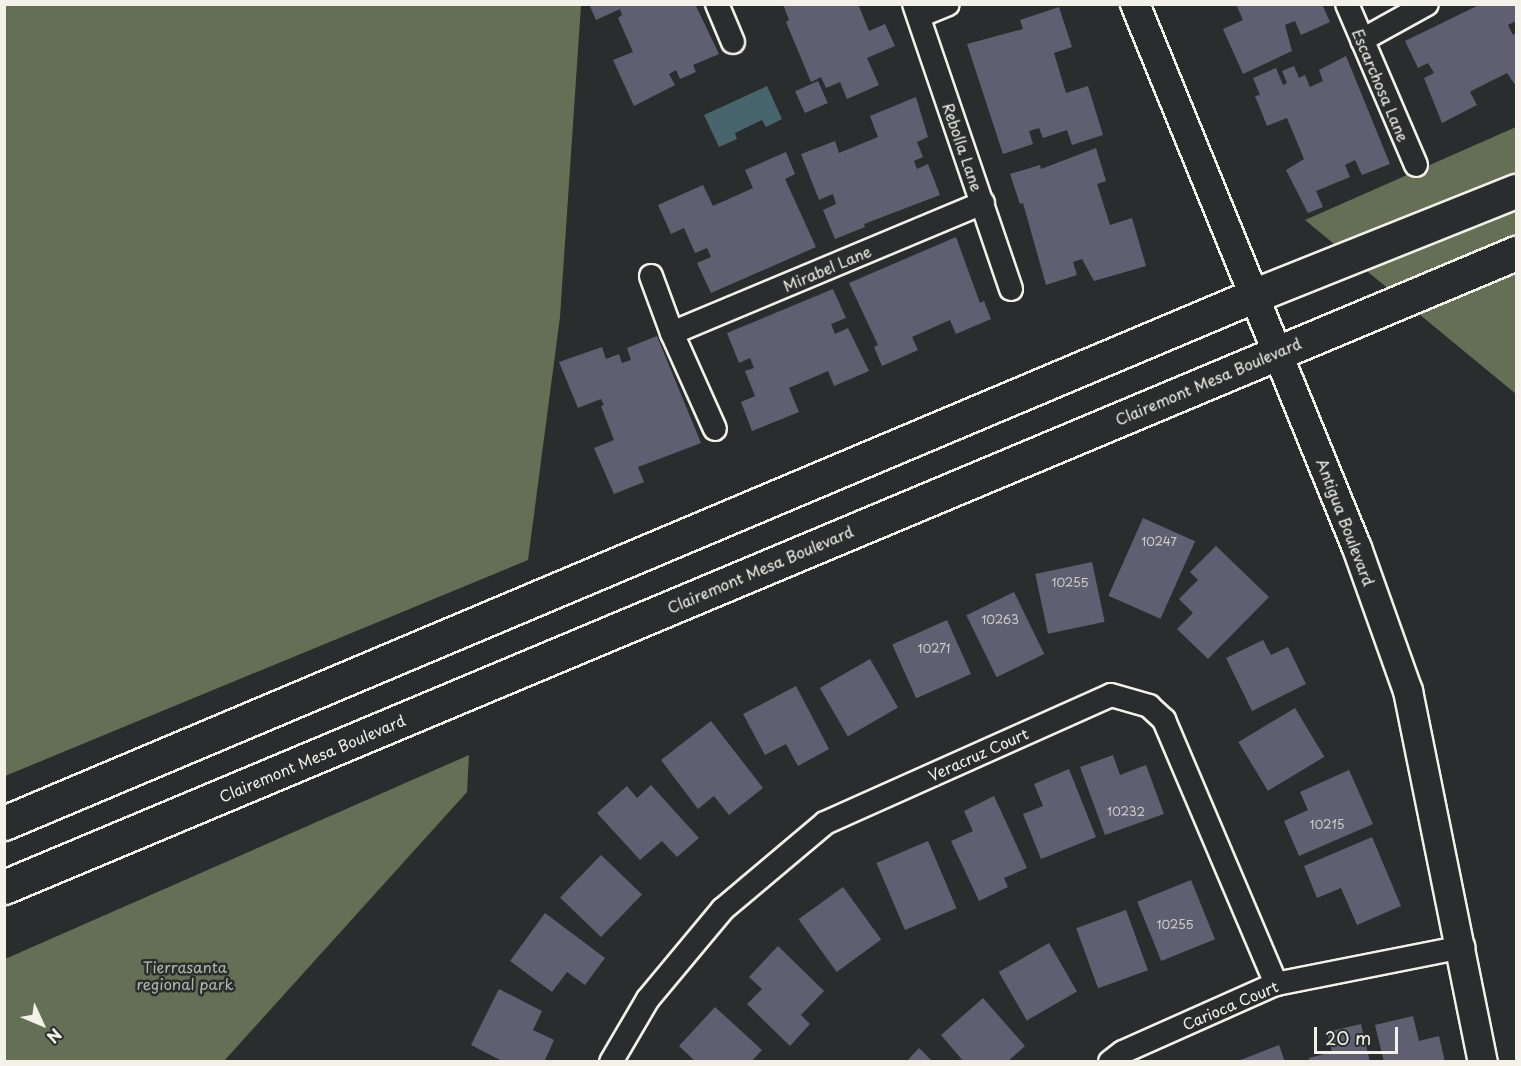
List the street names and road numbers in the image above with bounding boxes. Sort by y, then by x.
street label: Escarchosa Lane [1349,26,1413,144]
street label: Rebolla Lane [939,100,987,194]
street label: Mirabel Lane [780,241,874,295]
street label: Clairemont Mesa Boulevard [1113,334,1303,428]
street label: Antigua Boulevard [1314,456,1378,588]
street label: Clairemont Mesa Boulevard [665,522,855,616]
street label: Clairemont Mesa Boulevard [217,711,407,805]
street label: Veracruz Court [925,724,1031,784]
street label: Carioca Court [1179,977,1281,1033]

